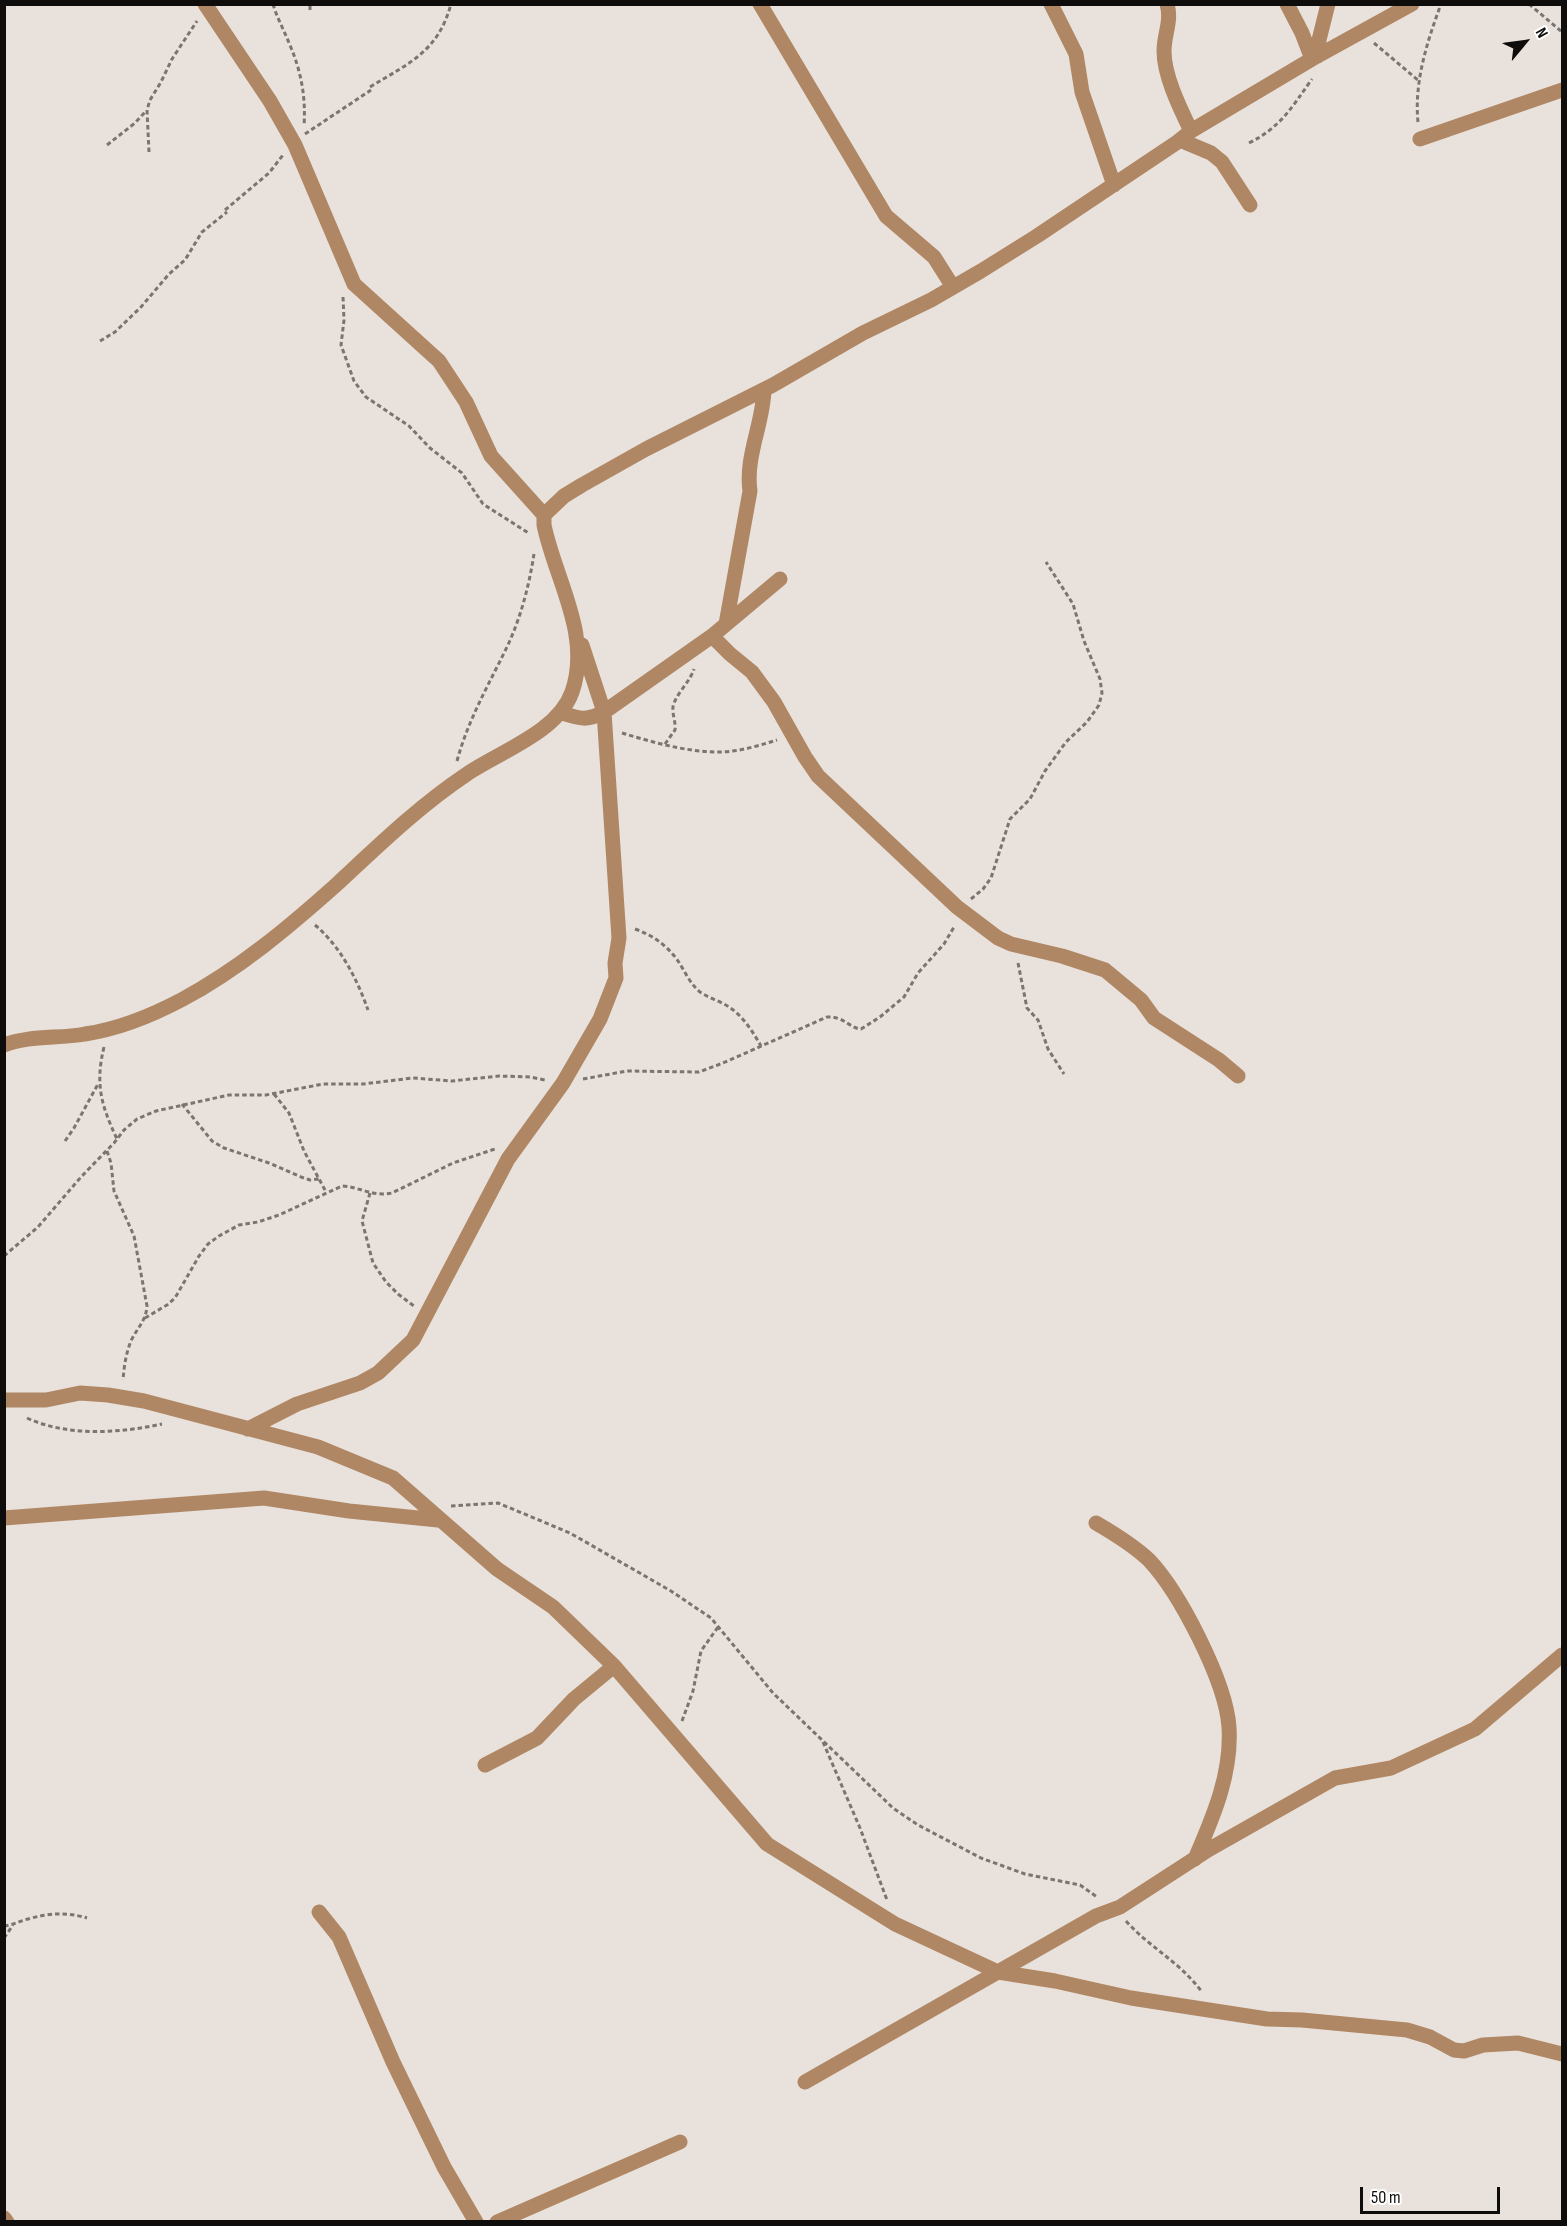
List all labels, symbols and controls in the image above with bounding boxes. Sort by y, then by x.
north arrow [1495,12,1555,72]
text: N [1531,25,1552,41]
scale bar [1363,2175,1502,2213]
text: 50 m [1371,2187,1401,2208]

